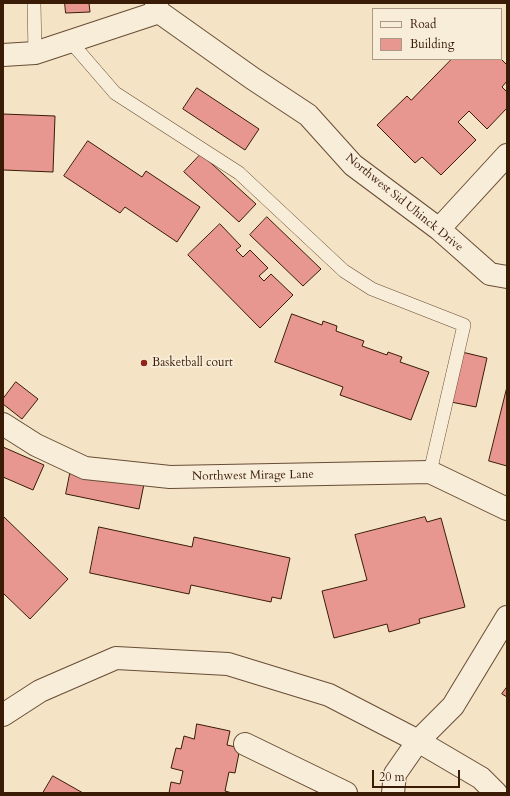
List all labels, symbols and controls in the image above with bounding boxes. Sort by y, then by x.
legend [372,8,502,60]
text: Road [410,16,436,32]
text: Building [410,36,454,52]
street label: Northwest Sid Uhinck Drive [342,151,466,255]
place label: Basketball court [152,356,233,370]
marker: Basketball court [139,358,149,368]
street label: Northwest Mirage Lane [192,468,314,484]
scale bar [374,762,462,788]
text: 20 m [379,769,405,785]

